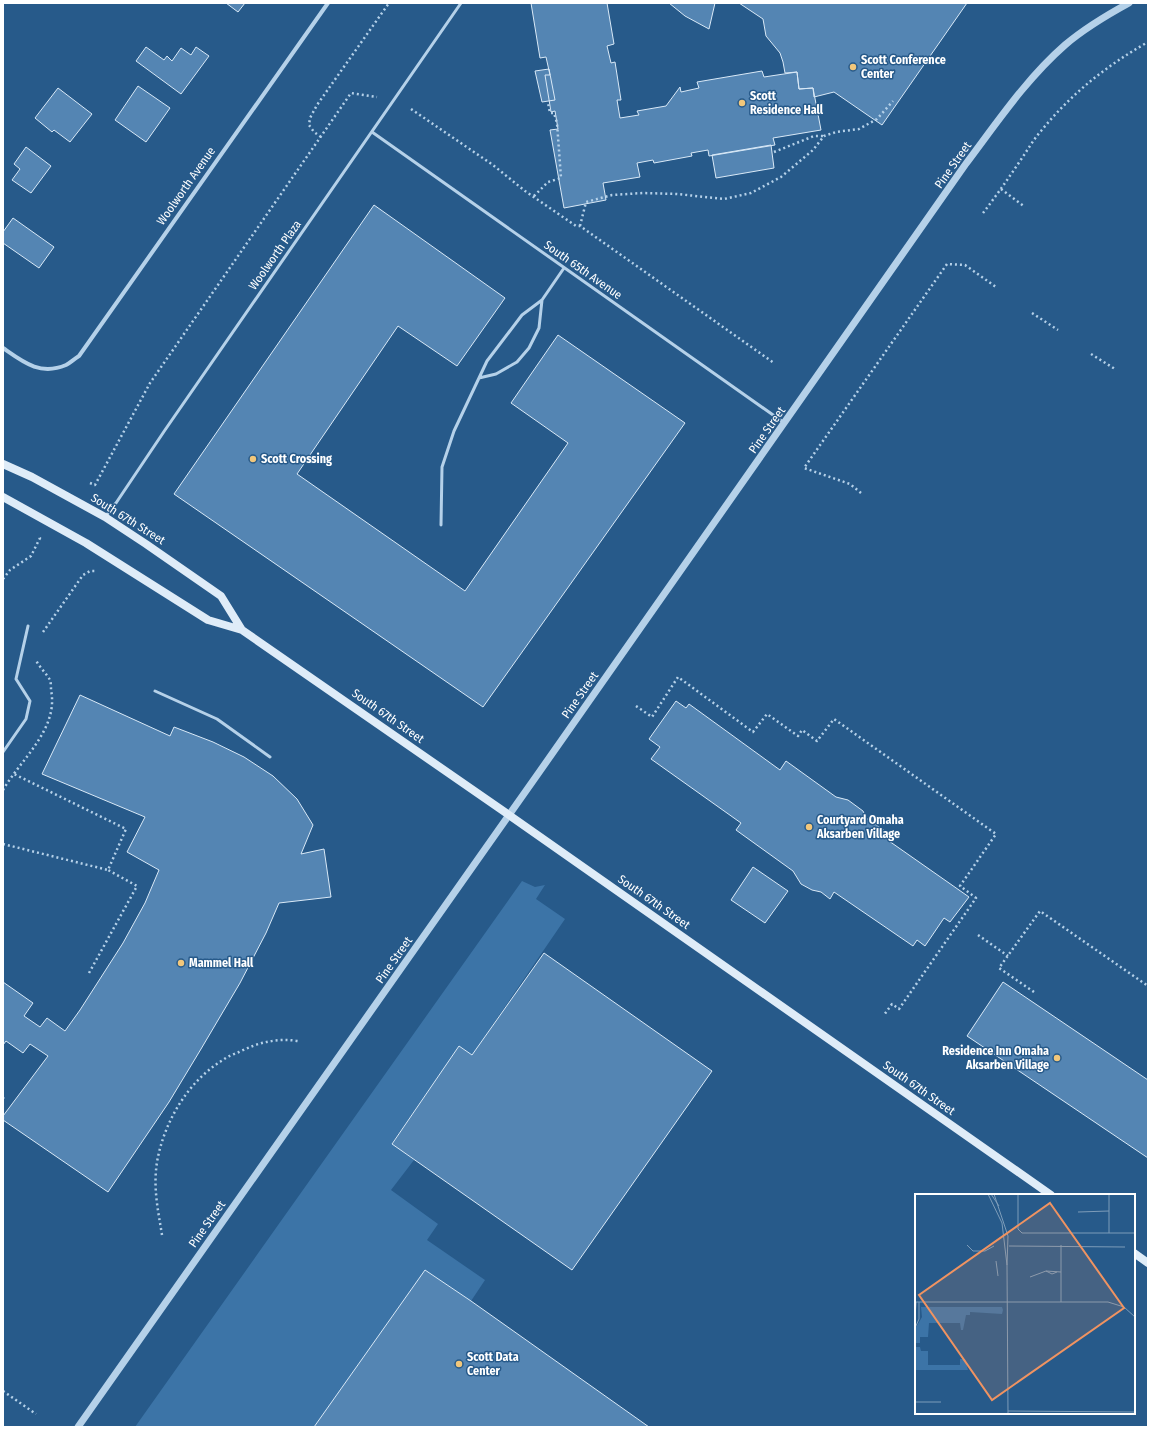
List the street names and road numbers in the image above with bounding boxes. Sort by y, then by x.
street label: Pine Street [932,139,974,191]
street label: Woolworth Avenue [154,144,218,228]
street label: Woolworth Plaza [246,217,304,292]
street label: South 65th Avenue [541,238,625,302]
street label: Pine Street [746,404,788,456]
street label: South 67th Street [88,491,168,547]
street label: Pine Street [559,669,601,721]
street label: South 67th Street [349,686,427,746]
street label: South 67th Street [615,872,693,932]
street label: Pine Street [373,934,415,986]
street label: South 67th Street [880,1058,958,1118]
street label: Pine Street [186,1198,228,1250]

